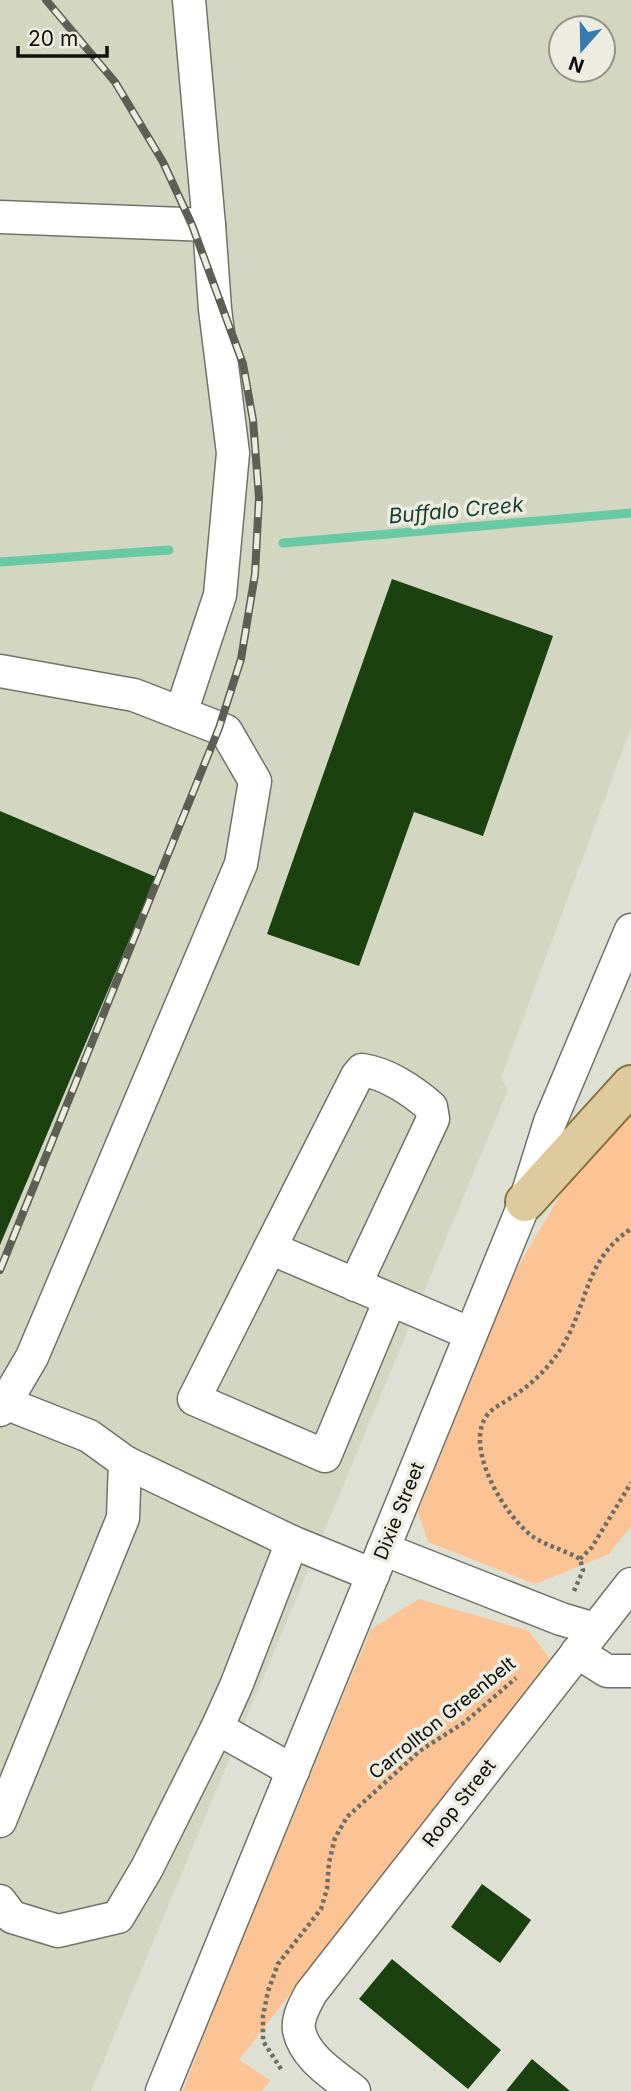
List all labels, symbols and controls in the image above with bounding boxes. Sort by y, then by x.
scale bar [18,14,107,58]
north arrow [547,14,617,84]
text: 20 m [28,26,78,51]
text: N [566,51,587,78]
water label: Buffalo Creek [387,492,525,528]
street label: Dixie Street [369,1459,429,1563]
street label: Carrollton Greenbelt [364,1652,520,1784]
street label: Roop Street [418,1754,500,1852]

